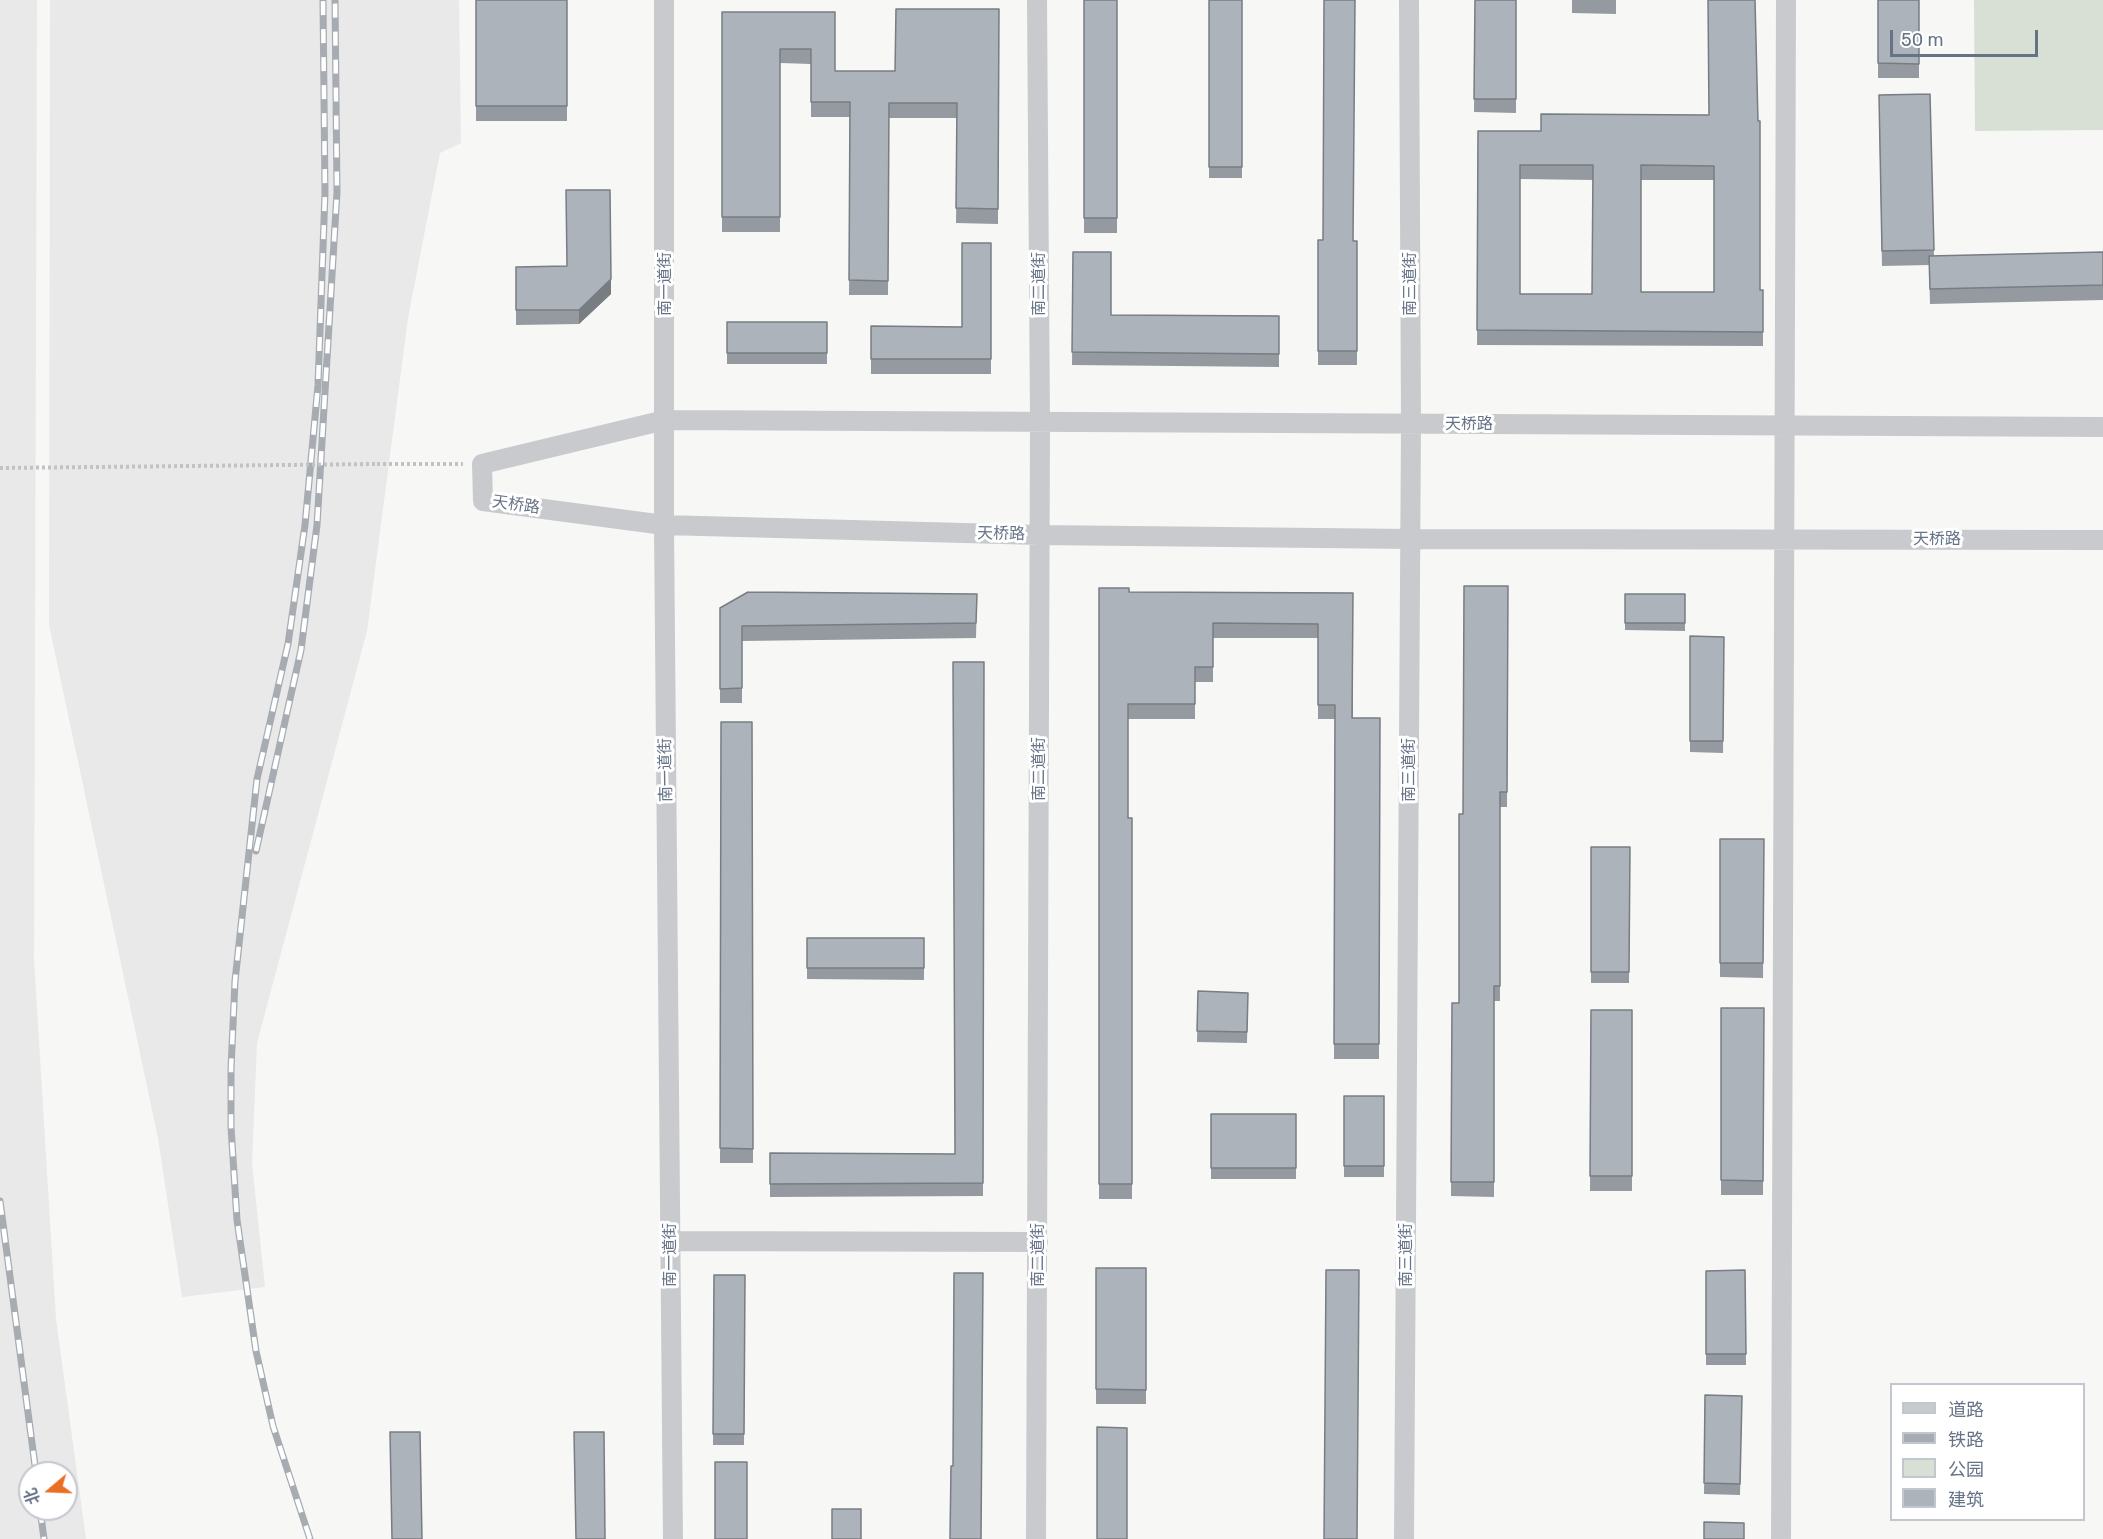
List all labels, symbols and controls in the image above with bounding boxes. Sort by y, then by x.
scale bar [1893,18,2042,56]
text: 50 m [1901,29,1944,51]
street label: 南一道街 [655,252,675,316]
street label: 南二道街 [1029,252,1049,316]
street label: 南三道街 [1400,252,1420,316]
street label: 天桥路 [1445,414,1493,434]
street label: 天桥路 [491,492,541,518]
street label: 天桥路 [977,524,1025,544]
street label: 天桥路 [1913,529,1961,549]
street label: 南二道街 [1029,737,1049,801]
street label: 南一道街 [656,738,676,802]
street label: 南三道街 [1399,738,1419,802]
street label: 南一道街 [660,1223,680,1287]
street label: 南二道街 [1028,1223,1048,1287]
street label: 南三道街 [1396,1223,1416,1287]
legend [1890,1383,2085,1521]
text: 道路 [1948,1399,1984,1421]
text: 铁路 [1948,1429,1984,1451]
text: 公园 [1948,1459,1984,1481]
north arrow [18,1461,78,1521]
text: 北 [21,1486,44,1507]
text: 建筑 [1948,1489,1984,1511]

